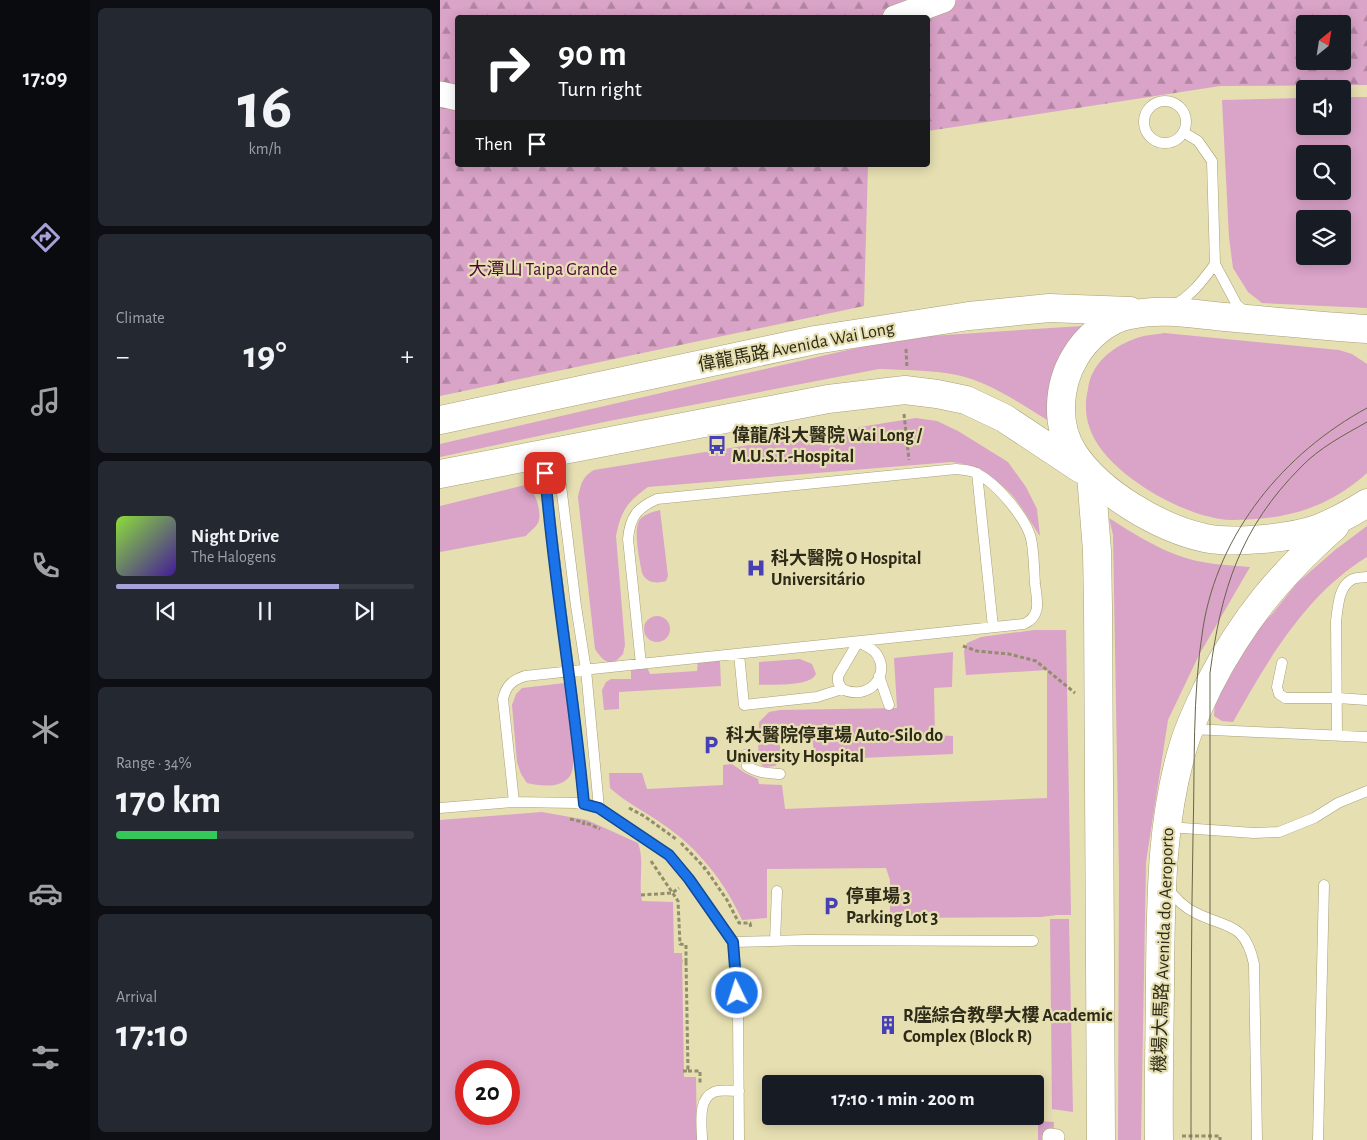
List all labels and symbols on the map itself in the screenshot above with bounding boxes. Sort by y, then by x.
north arrow [1296,15,1351,70]
park label: 大潭山 Taipa Grande [469,259,617,279]
street label: 偉龍馬路 Avenida Wai Long [696,317,896,375]
place label: 偉龍/科大醫院 Wai Long / M.U.S.T.-Hospital [732,425,923,466]
bus stop icon: 偉龍/科大醫院 Wai Long / M.U.S.T.-Hospital [706,434,728,456]
pin [524,452,566,494]
place label: 科大醫院 O Hospital Universitário [771,548,921,589]
hospital icon: 科大醫院 O Hospital Universitário [745,557,767,579]
place label: 科大醫院停車場 Auto-Silo do University Hospital [726,725,943,766]
parking icon: 科大醫院停車場 Auto-Silo do University Hospital [700,734,722,756]
street label: 機場大馬路 Avenida do Aeroporto [1149,827,1177,1073]
place label: 停車場 3 Parking Lot 3 [846,886,938,927]
parking icon: 停車場 3 Parking Lot 3 [820,895,842,917]
position arrow [710,966,762,1018]
place label: R座綜合教學大樓 Academic Complex (Block R) [903,1005,1112,1046]
building icon: R座綜合教學大樓 Academic Complex (Block R) [877,1014,899,1036]
speed limit sign: 20 [455,1060,520,1125]

